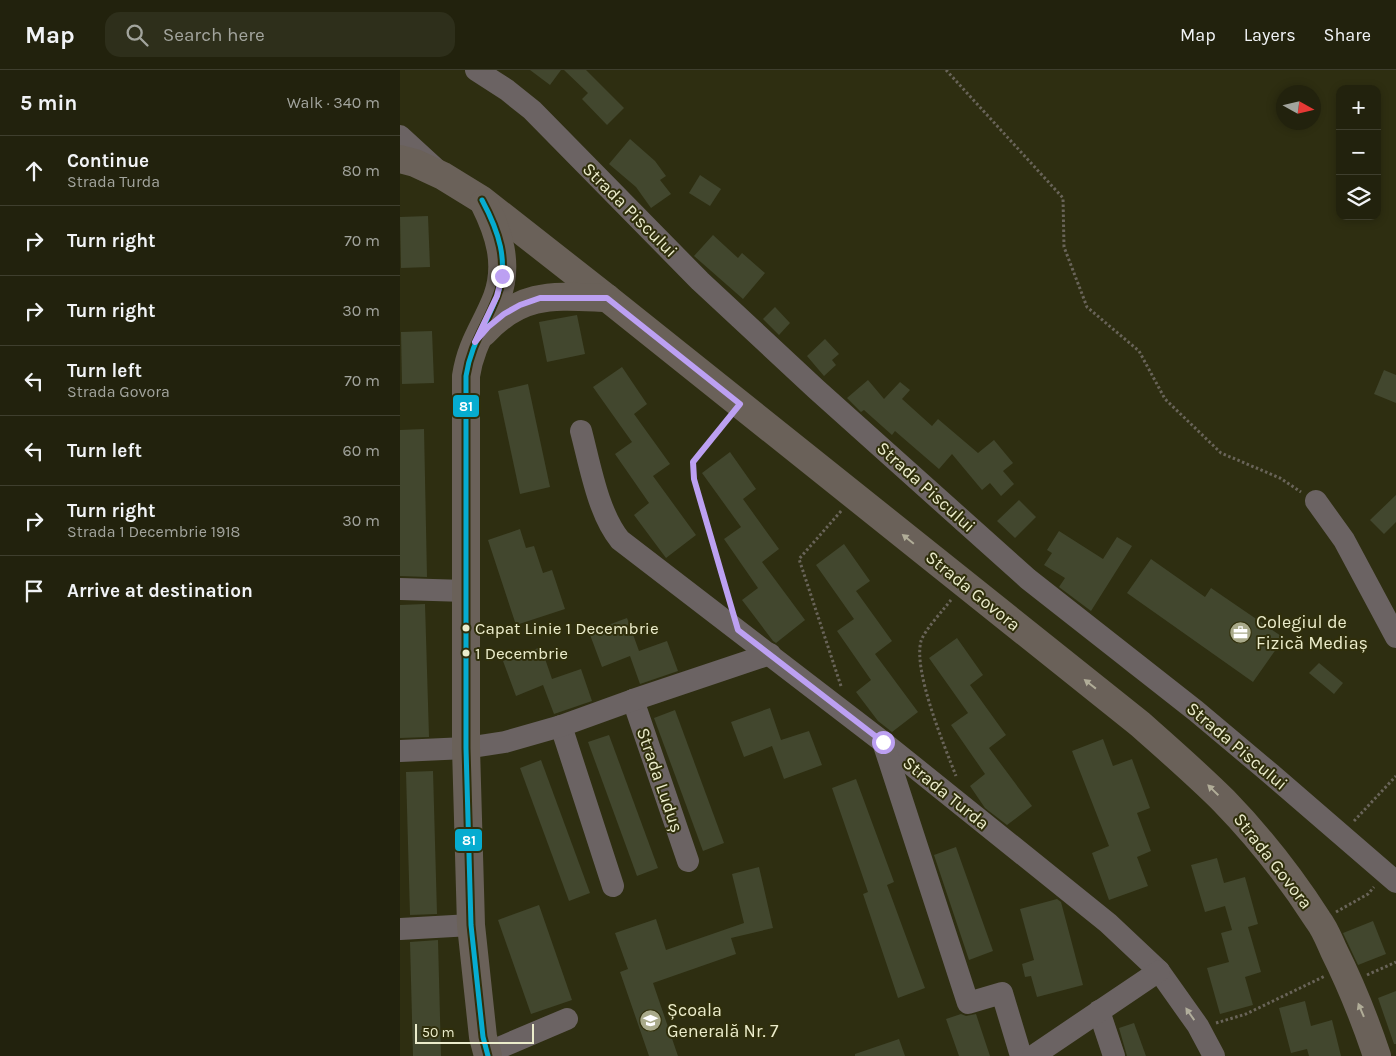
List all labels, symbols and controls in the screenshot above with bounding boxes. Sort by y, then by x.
search box [105,12,455,57]
text: Map [25,21,75,49]
icon: search [123,21,151,49]
text: Search here [163,24,265,46]
text: Map [1180,24,1216,46]
text: Layers [1244,24,1296,46]
text: Share [1324,24,1371,46]
north arrow [1276,85,1321,130]
map controls [1336,85,1381,220]
button: + [1336,85,1381,130]
text: 5 min [20,91,77,115]
text: Walk · 340 m [287,93,380,112]
button: − [1336,130,1381,175]
text: Continue [67,150,149,172]
icon: ahead [20,157,48,185]
street label: Strada Piscului [578,158,682,262]
text: 80 m [342,161,380,180]
text: Strada Turda [67,172,160,191]
button: layers [1336,175,1381,220]
icon: right [20,227,48,255]
text: Turn right [67,230,156,252]
text: 70 m [344,231,380,250]
route end [491,265,514,288]
icon: right [20,297,48,325]
text: Turn right [67,300,156,322]
text: 30 m [342,301,380,320]
text: Turn left [67,360,142,382]
icon: left [20,367,48,395]
text: 70 m [344,371,380,390]
text: Strada Govora [67,382,170,401]
line badge: 81 [452,394,480,418]
text: 81 [459,398,473,415]
icon: left [20,437,48,465]
street label: Strada Piscului [872,437,980,537]
text: Turn left [67,440,142,462]
text: 60 m [343,441,380,460]
text: Turn right [67,500,156,522]
icon: right [20,507,48,535]
text: 30 m [342,511,380,530]
text: Strada 1 Decembrie 1918 [67,522,240,541]
one-way arrow [902,534,915,545]
street label: Strada Govora [921,546,1025,636]
icon: arrive [20,577,48,605]
text: Arrive at destination [67,580,253,602]
place label: Colegiul de Fizică Mediaș [1256,611,1368,654]
place label: Capat Linie 1 Decembrie [475,618,659,638]
office icon: Colegiul de Fizică Mediaș [1228,620,1252,644]
marker: Capat Linie 1 Decembrie [461,623,471,633]
place label: 1 Decembrie [475,643,568,663]
marker: 1 Decembrie [461,648,471,658]
one-way arrow [1083,679,1097,689]
street label: Strada Piscului [1182,697,1292,795]
street label: Strada Luduș [632,725,688,835]
route start [872,731,895,754]
street label: Strada Turda [898,752,994,834]
one-way arrow [1207,784,1219,796]
street label: Strada Govora [1229,809,1317,913]
line badge: 81 [454,828,483,852]
text: 81 [462,832,476,849]
place label: Școala Generală Nr. 7 [667,999,779,1042]
one-way arrow [1356,1003,1364,1017]
one-way arrow [1185,1007,1195,1021]
school or university icon: Școala Generală Nr. 7 [639,1008,663,1032]
scale bar [415,1021,534,1044]
text: 50 m [422,1024,455,1041]

